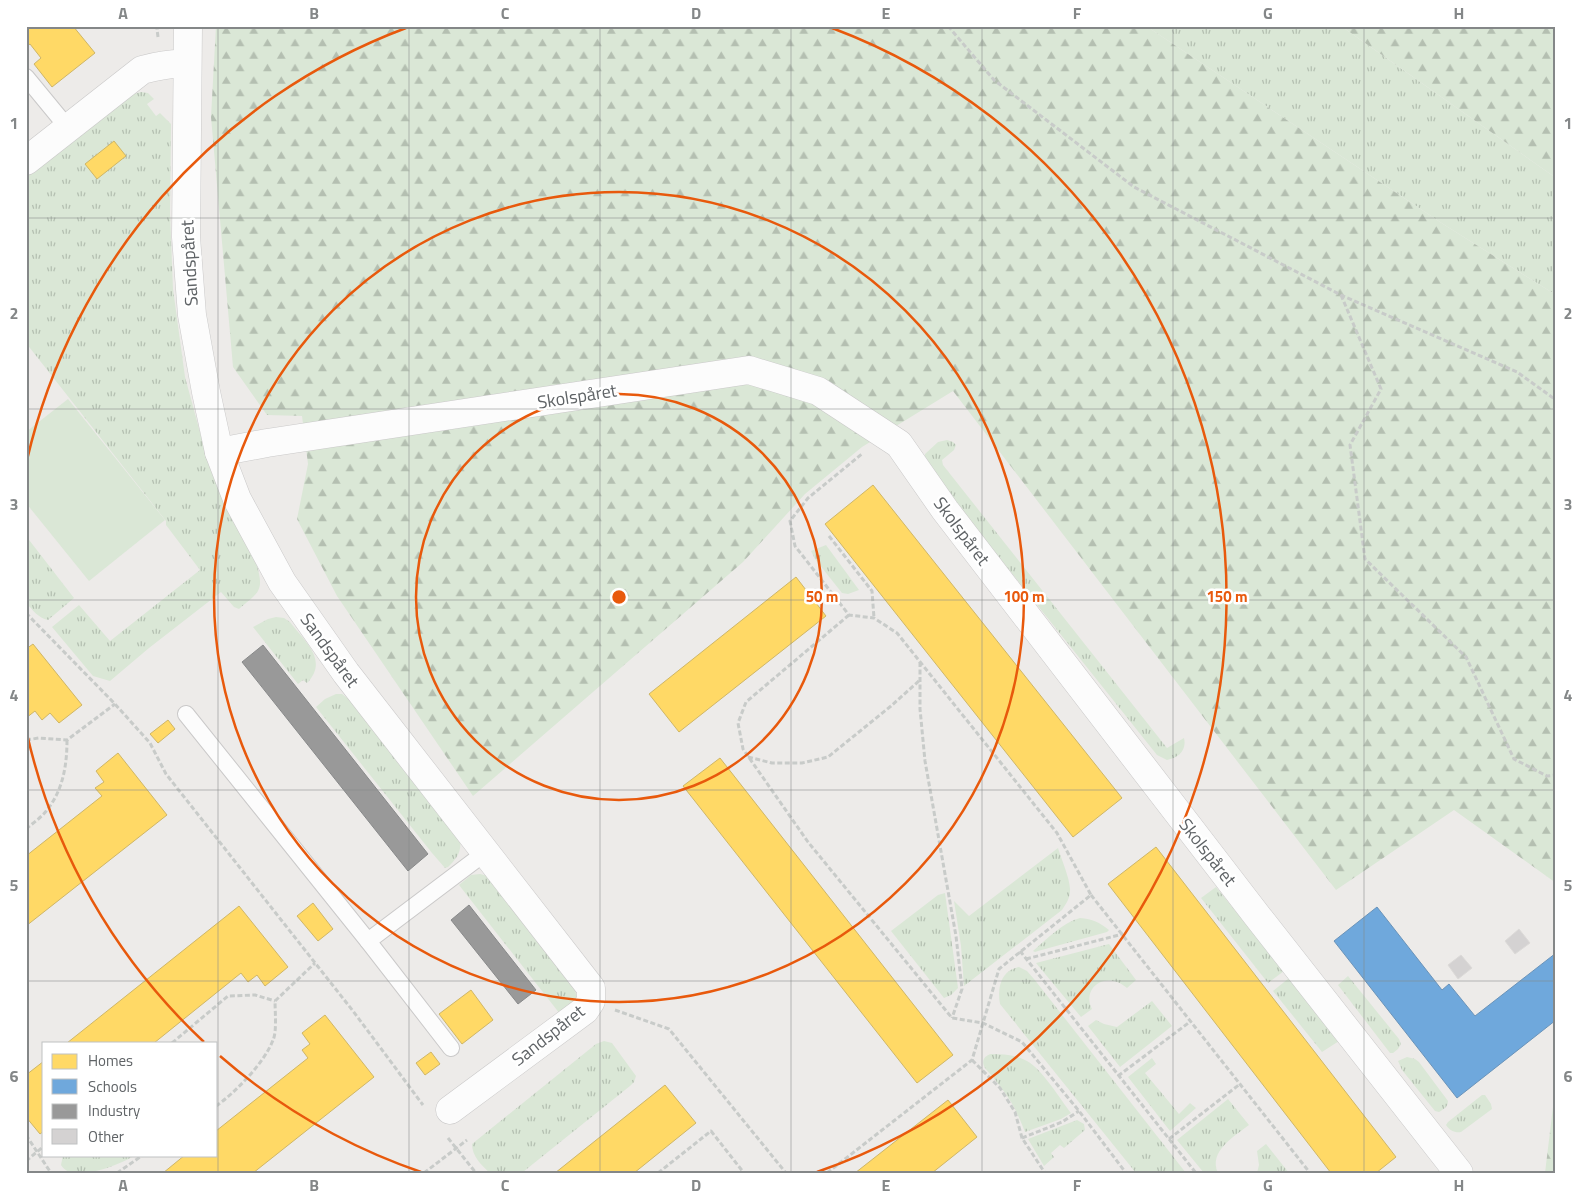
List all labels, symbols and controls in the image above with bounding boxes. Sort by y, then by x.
text: A [118,1,128,25]
text: B [309,1,319,25]
text: C [501,1,510,25]
text: D [691,1,701,25]
text: E [882,1,891,25]
text: F [1073,1,1082,25]
text: G [1263,1,1273,25]
text: H [1454,1,1464,25]
text: 1 [10,111,18,135]
text: 1 [1564,111,1572,135]
street label: Sandspåret [173,219,205,307]
text: 2 [10,301,18,325]
text: 2 [1564,301,1572,325]
street label: Skolspåret [535,376,619,416]
street label: Skolspåret [927,491,997,572]
text: 3 [10,492,18,516]
text: 3 [1564,492,1572,516]
text: 50 m [806,585,838,608]
text: 100 m [1003,585,1045,608]
text: 150 m [1206,585,1248,608]
centre of rings [610,588,628,606]
street label: Sandspåret [294,607,367,693]
text: 4 [10,683,19,707]
text: 4 [1564,683,1573,707]
street label: Skolspåret [1173,812,1244,892]
text: 5 [10,873,19,897]
text: 5 [1564,873,1573,897]
street label: Sandspåret [506,997,591,1072]
legend [42,1042,218,1156]
text: Homes [88,1049,133,1072]
text: 6 [10,1064,19,1088]
text: 6 [1564,1064,1573,1088]
text: Schools [88,1075,137,1098]
text: Industry [88,1099,140,1122]
text: Other [88,1125,124,1148]
text: A [118,1173,128,1197]
text: B [309,1173,319,1197]
text: C [501,1173,510,1197]
text: D [691,1173,701,1197]
text: E [882,1173,891,1197]
text: F [1073,1173,1082,1197]
text: G [1263,1173,1273,1197]
text: H [1454,1173,1464,1197]

